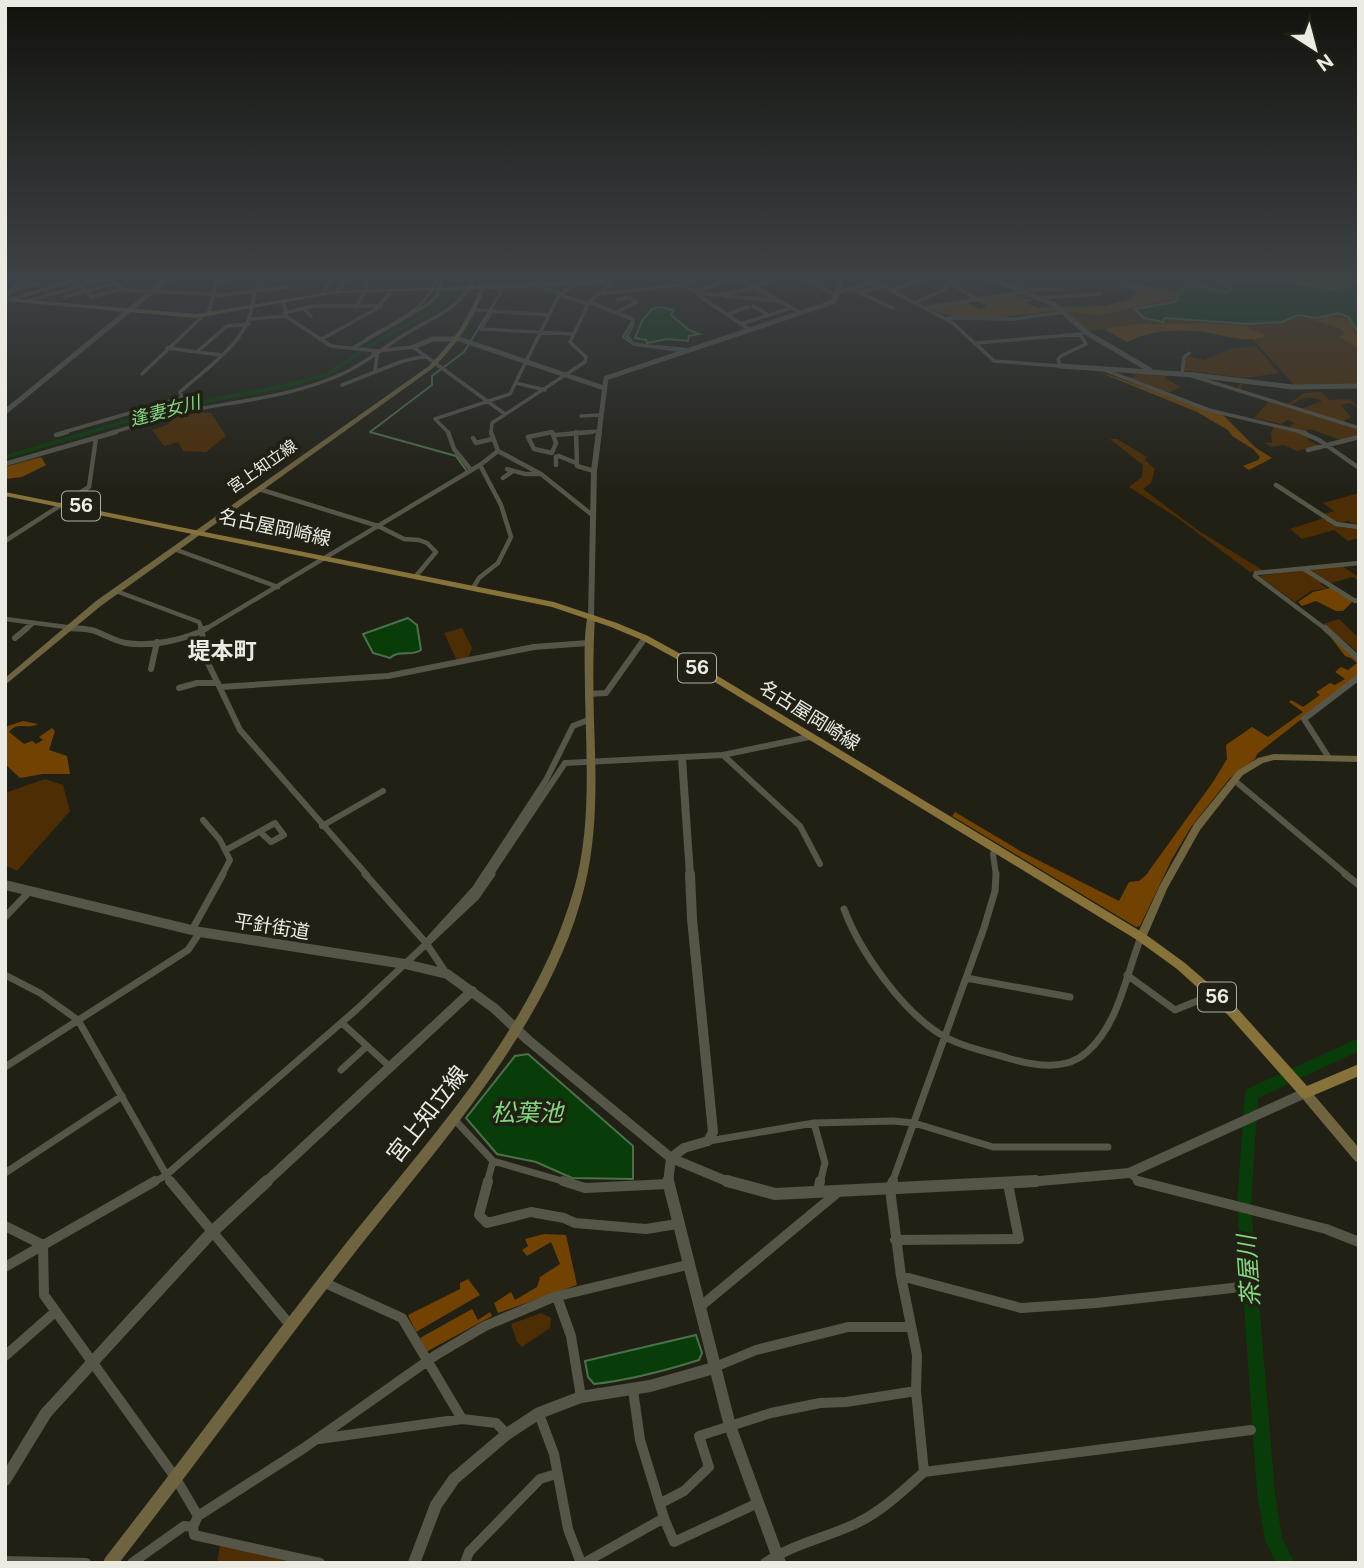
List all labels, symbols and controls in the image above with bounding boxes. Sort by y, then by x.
north arrow [1280,14,1350,84]
text: N [1313,49,1337,76]
water label: 逢妻女川 [127,391,204,430]
street label: 宮上知立線 [224,436,301,497]
road number: 56 [62,492,100,520]
street label: 名古屋岡崎線 [217,504,333,550]
district label: 堤本町 [188,637,257,664]
road number: 56 [678,654,716,682]
street label: 名古屋岡崎線 [756,675,864,755]
street label: 平針街道 [233,909,311,943]
road number: 56 [1198,982,1236,1012]
street label: 宮上知立線 [381,1060,473,1167]
water label: 松葉池 [491,1098,565,1126]
water label: 茶屋川 [1231,1231,1264,1308]

